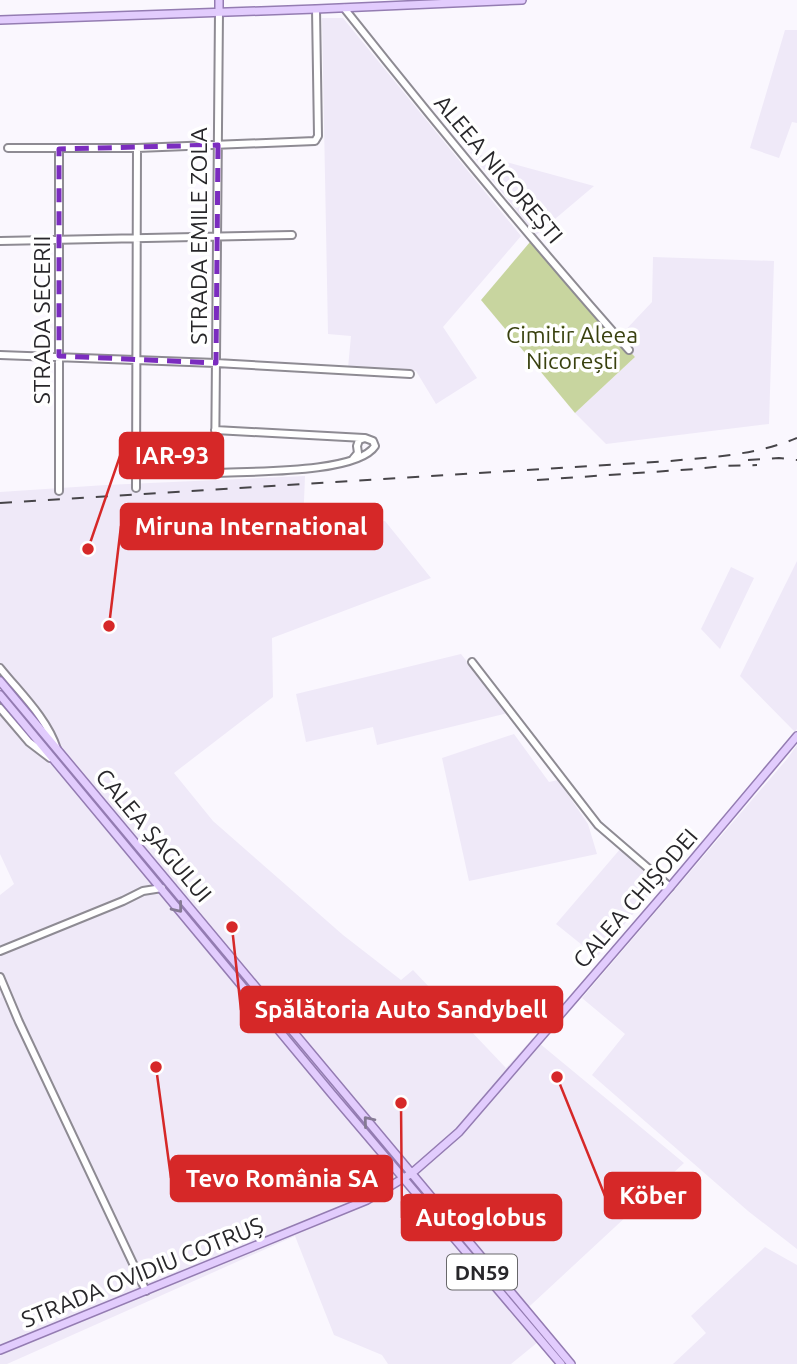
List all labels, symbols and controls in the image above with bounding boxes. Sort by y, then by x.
street label: ALEEA NICOREȘTI [430,90,568,248]
street label: STRADA EMILE ZOLA [186,127,211,345]
street label: STRADA SECERII [29,236,54,404]
park label: Cimitir Aleea Nicorești [506,322,638,373]
callout: IAR-93 [120,433,223,478]
text: IAR-93 [135,442,209,469]
callout: Miruna International [121,504,382,549]
text: Miruna International [135,513,367,540]
street label: CALEA ȘAGULUI [91,764,217,906]
street label: CALEA CHIȘODEI [568,823,702,973]
one-way arrow [170,901,183,913]
callout: Spălătoria Auto Sandybell [241,987,562,1032]
text: Spălătoria Auto Sandybell [254,996,548,1023]
one-way arrow [364,1117,376,1130]
callout: Tevo România SA [171,1156,392,1201]
text: Tevo România SA [186,1165,378,1192]
callout: Köber [605,1173,700,1218]
text: Köber [619,1182,687,1209]
callout: Autoglobus [402,1195,561,1240]
text: Autoglobus [416,1204,546,1231]
street label: STRADA OVIDIU COTRUȘ [18,1212,266,1332]
road number: DN59 [447,1254,517,1290]

